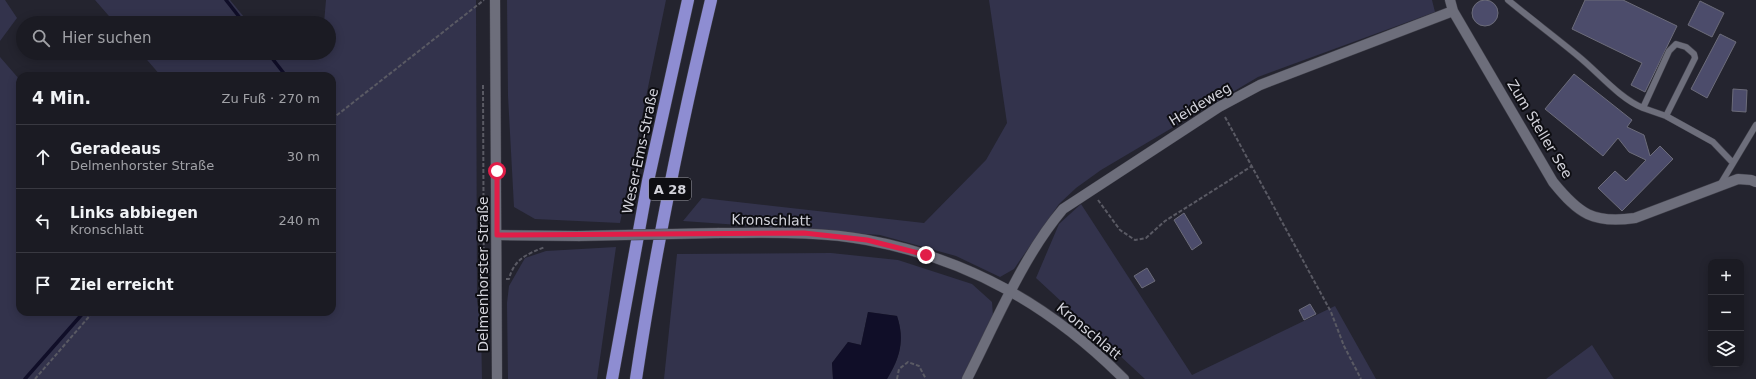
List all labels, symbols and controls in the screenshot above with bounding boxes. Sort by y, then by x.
search box [16,16,336,60]
icon: search [30,27,52,49]
text: Hier suchen [62,29,151,47]
street label: Zum Steller See [1504,77,1576,181]
street label: Heideweg [1166,79,1234,129]
street label: Weser-Ems-Straße [619,87,661,215]
text: 4 Min. [32,88,91,108]
text: Zu Fuß · 270 m [222,91,320,106]
text: Geradeaus [70,140,161,158]
icon: ahead [32,146,54,168]
text: 30 m [287,149,320,164]
text: Delmenhorster Straße [70,158,214,173]
route start [488,162,506,180]
road number: A 28 [649,178,691,200]
street label: Delmenhorster Straße [475,196,491,352]
text: Links abbiegen [70,204,198,222]
icon: left [32,210,54,232]
street label: Kronschlatt [731,211,811,229]
text: 240 m [278,213,320,228]
text: Kronschlatt [70,222,144,237]
route end [917,246,935,264]
map controls [1708,259,1744,367]
button: + [1708,259,1744,295]
icon: arrive [32,274,54,296]
text: Ziel erreicht [70,276,174,294]
button: − [1708,295,1744,331]
street label: Kronschlatt [1053,299,1125,363]
button: layers [1708,331,1744,367]

